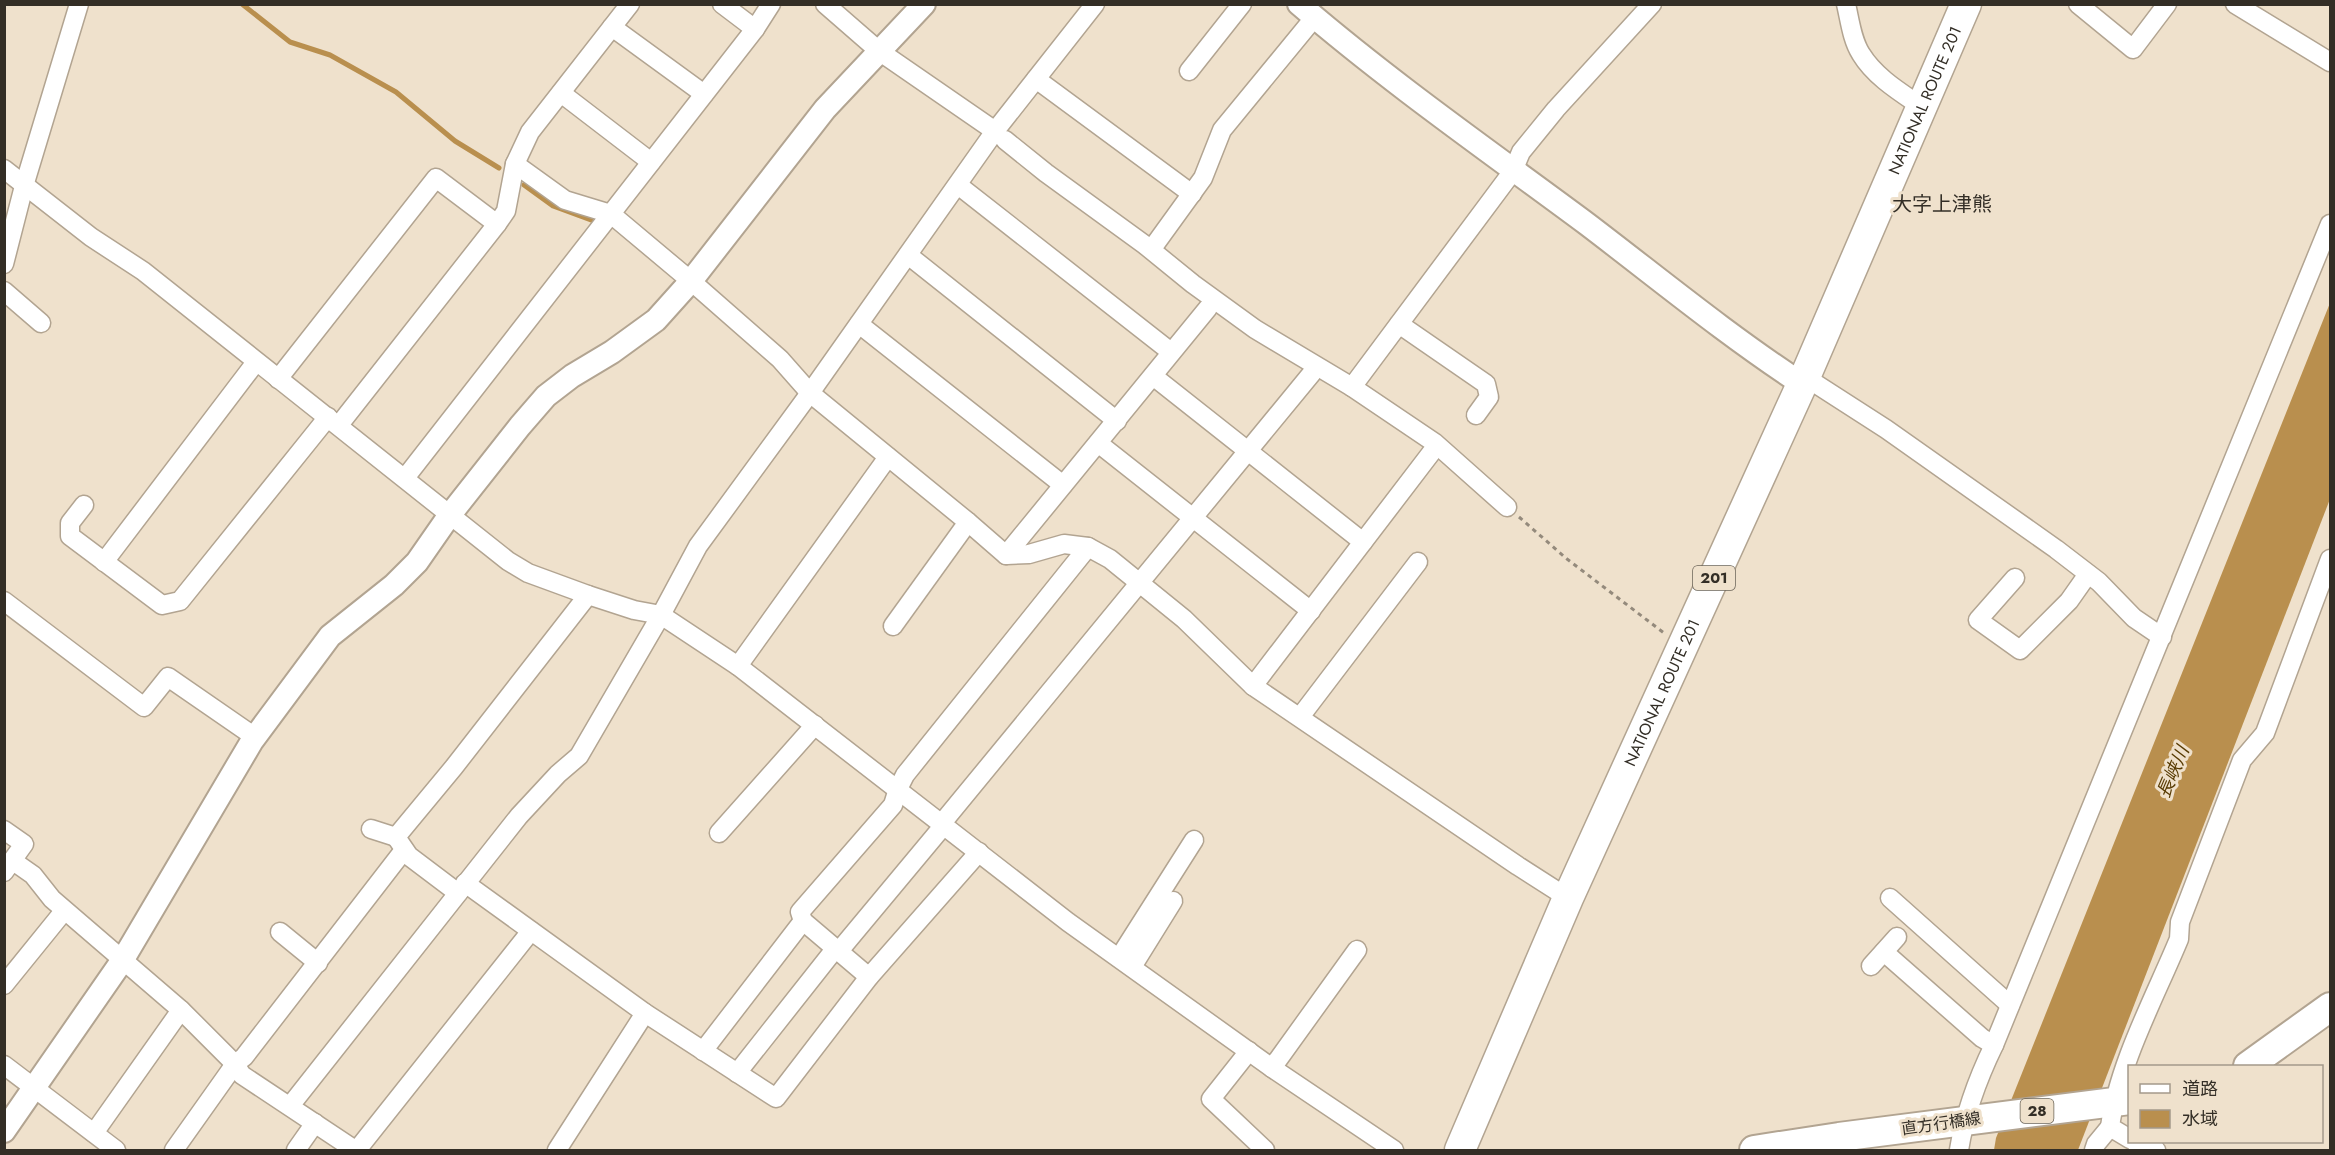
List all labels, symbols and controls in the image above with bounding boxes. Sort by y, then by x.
street label: NATIONAL ROUTE 201 [1883,23,1967,178]
district label: 大字上津熊 [1892,190,1992,219]
road number: 201 [1693,566,1735,590]
street label: NATIONAL ROUTE 201 [1619,615,1706,770]
water label: 長峡川 [2150,740,2196,802]
legend [2128,1065,2323,1143]
text: 道路 [2182,1076,2218,1102]
road number: 28 [2020,1099,2054,1123]
text: 水域 [2182,1106,2218,1132]
street label: 直方行橋線 [1900,1107,1982,1140]

